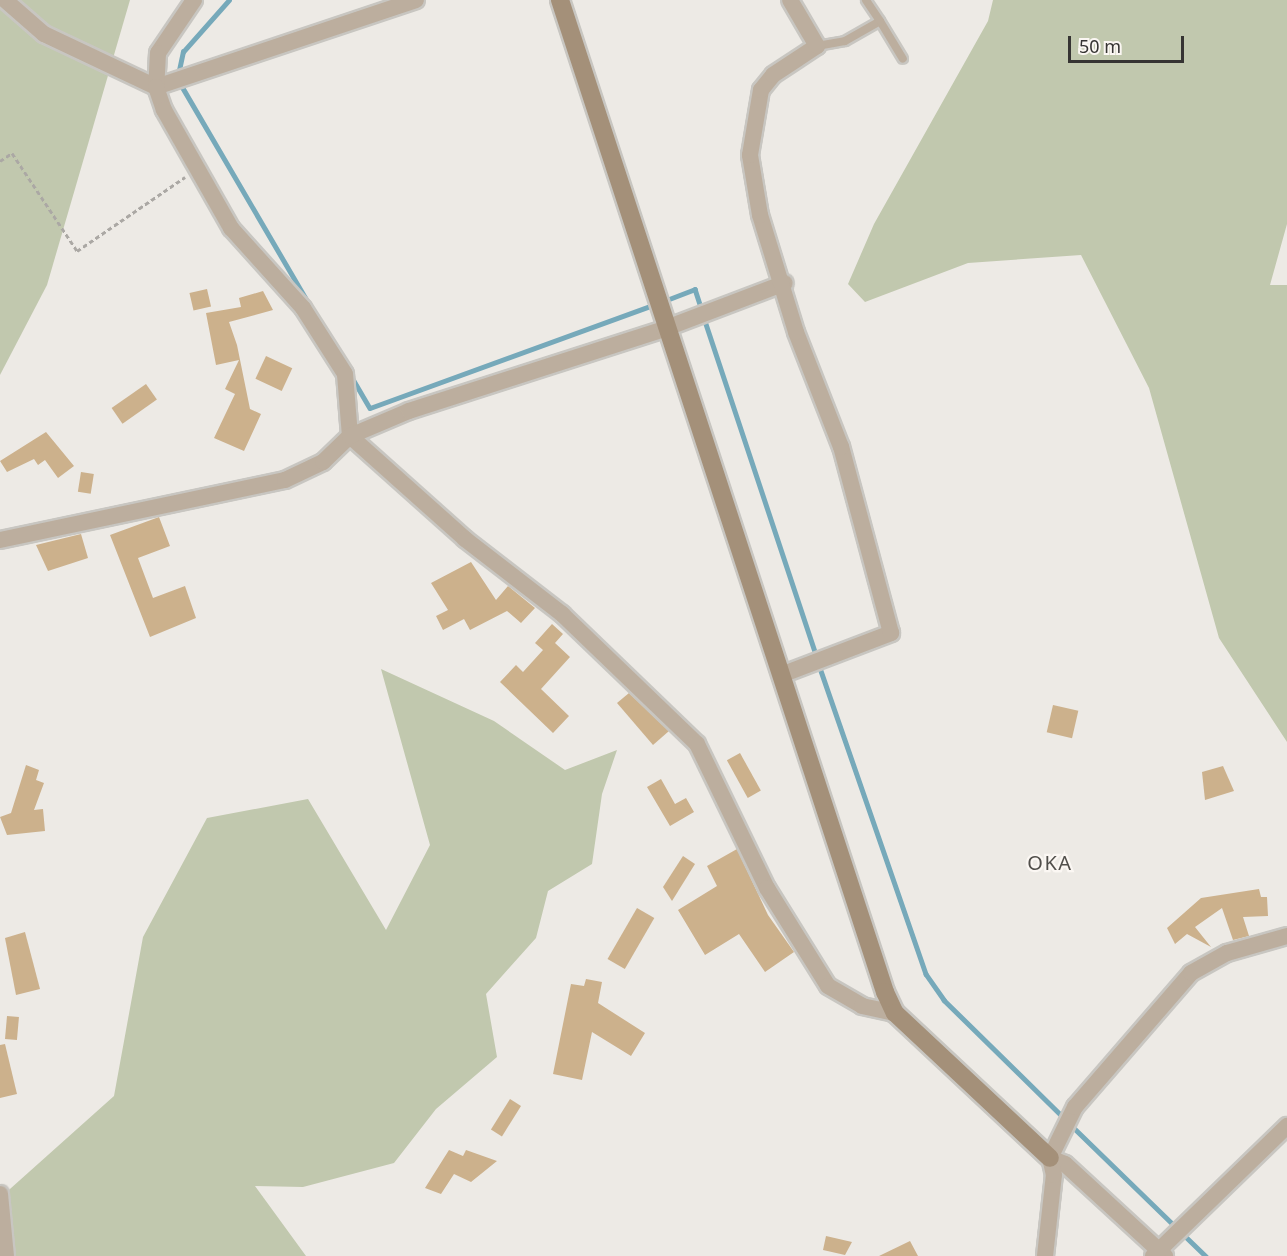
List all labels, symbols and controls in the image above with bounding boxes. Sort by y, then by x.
scale bar [1071,24,1186,62]
text: 50 m [1079,34,1121,58]
district label: OKA [1027,850,1073,874]

